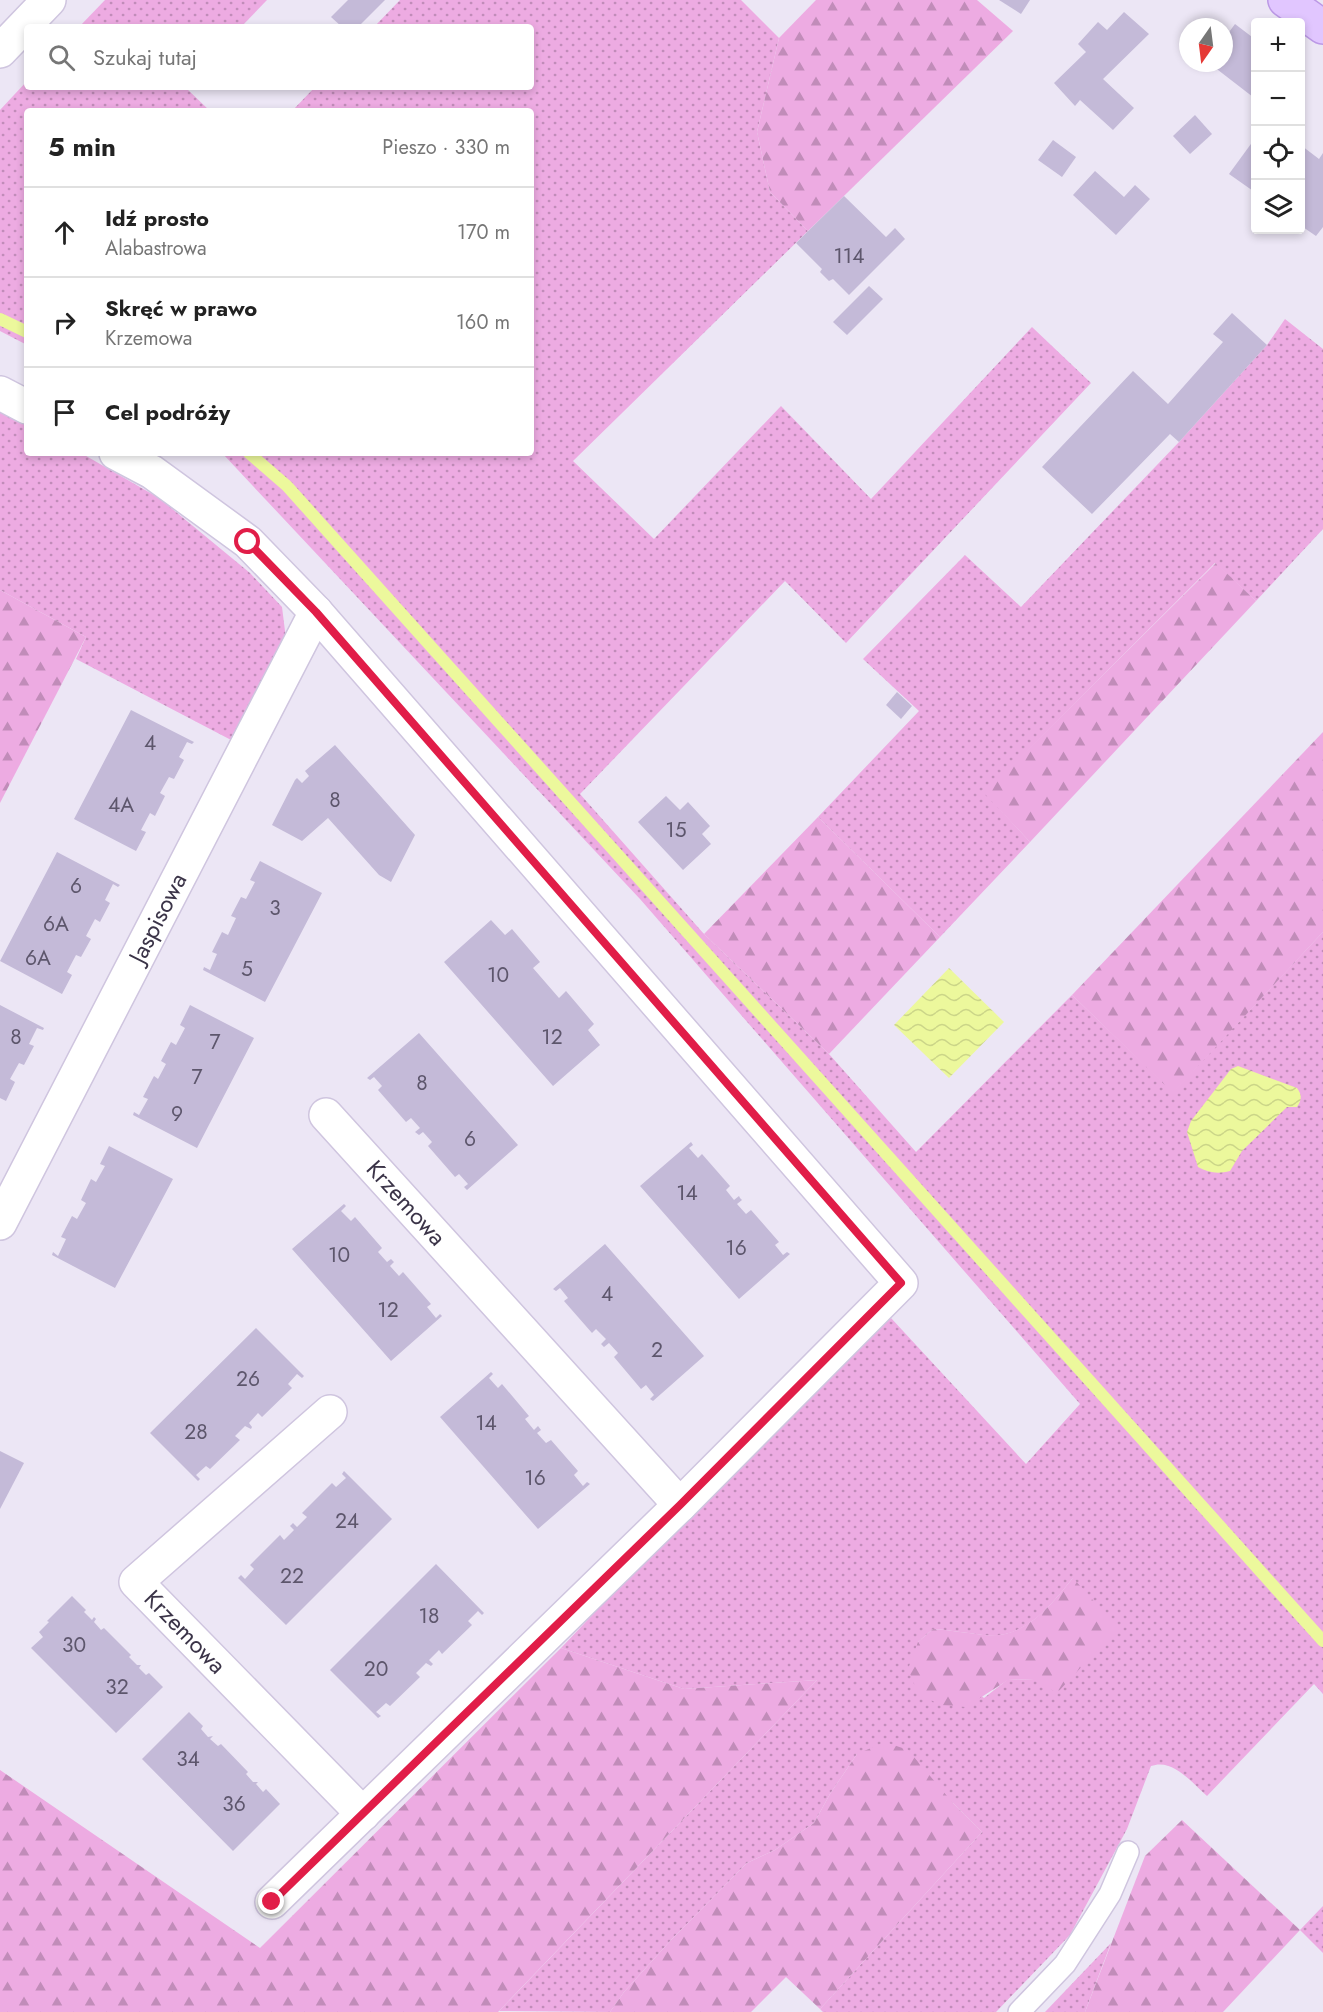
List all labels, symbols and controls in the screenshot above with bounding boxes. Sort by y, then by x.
north arrow [1179,18,1233,72]
map controls [1251,18,1305,234]
button: + [1251,18,1305,72]
search box [24,24,534,90]
icon: search [45,41,78,74]
text: Szukaj tutaj [93,41,197,73]
button: − [1251,72,1305,126]
button: locate [1251,126,1305,180]
text: 5 min [48,128,116,166]
text: Pieszo · 330 m [382,133,510,162]
button: layers [1251,180,1305,234]
text: Idź prosto [105,202,209,234]
icon: ahead [48,216,81,249]
text: 170 m [457,218,510,247]
text: Alabastrowa [105,234,207,263]
house number: 114 [833,241,865,271]
text: Skręć w prawo [105,292,257,324]
icon: right [48,306,81,339]
text: 160 m [456,308,510,337]
text: Krzemowa [105,324,192,353]
icon: arrive [48,396,81,429]
text: Cel podróży [105,396,230,428]
route start [234,528,260,554]
house number: 4 [144,728,156,758]
house number: 8 [329,785,341,815]
house number: 4A [108,790,134,820]
house number: 15 [665,815,687,845]
street label: Jaspisowa [119,867,195,972]
house number: 6 [70,871,82,901]
house number: 3 [269,893,281,923]
house number: 6A [43,909,69,939]
house number: 6A [25,943,51,973]
house number: 5 [241,954,253,984]
house number: 10 [487,960,509,990]
house number: 8 [10,1022,22,1052]
house number: 12 [541,1022,563,1052]
house number: 7 [209,1027,221,1057]
house number: 7 [191,1062,203,1092]
house number: 8 [416,1068,428,1098]
house number: 9 [171,1099,183,1129]
house number: 6 [464,1124,476,1154]
street label: Krzemowa [358,1152,454,1253]
house number: 14 [676,1178,698,1208]
house number: 16 [725,1233,747,1263]
house number: 10 [328,1240,350,1270]
house number: 4 [601,1279,613,1309]
house number: 12 [377,1295,399,1325]
house number: 2 [651,1335,663,1365]
house number: 26 [236,1364,260,1394]
house number: 14 [475,1408,497,1438]
house number: 28 [184,1417,208,1447]
house number: 16 [524,1463,546,1493]
house number: 24 [335,1506,359,1536]
house number: 22 [280,1561,304,1591]
street label: Krzemowa [136,1582,234,1682]
house number: 18 [419,1601,439,1631]
house number: 30 [62,1630,86,1660]
house number: 20 [364,1654,388,1684]
house number: 32 [105,1672,129,1702]
house number: 34 [176,1744,200,1774]
house number: 36 [222,1789,246,1819]
route end [258,1888,284,1914]

